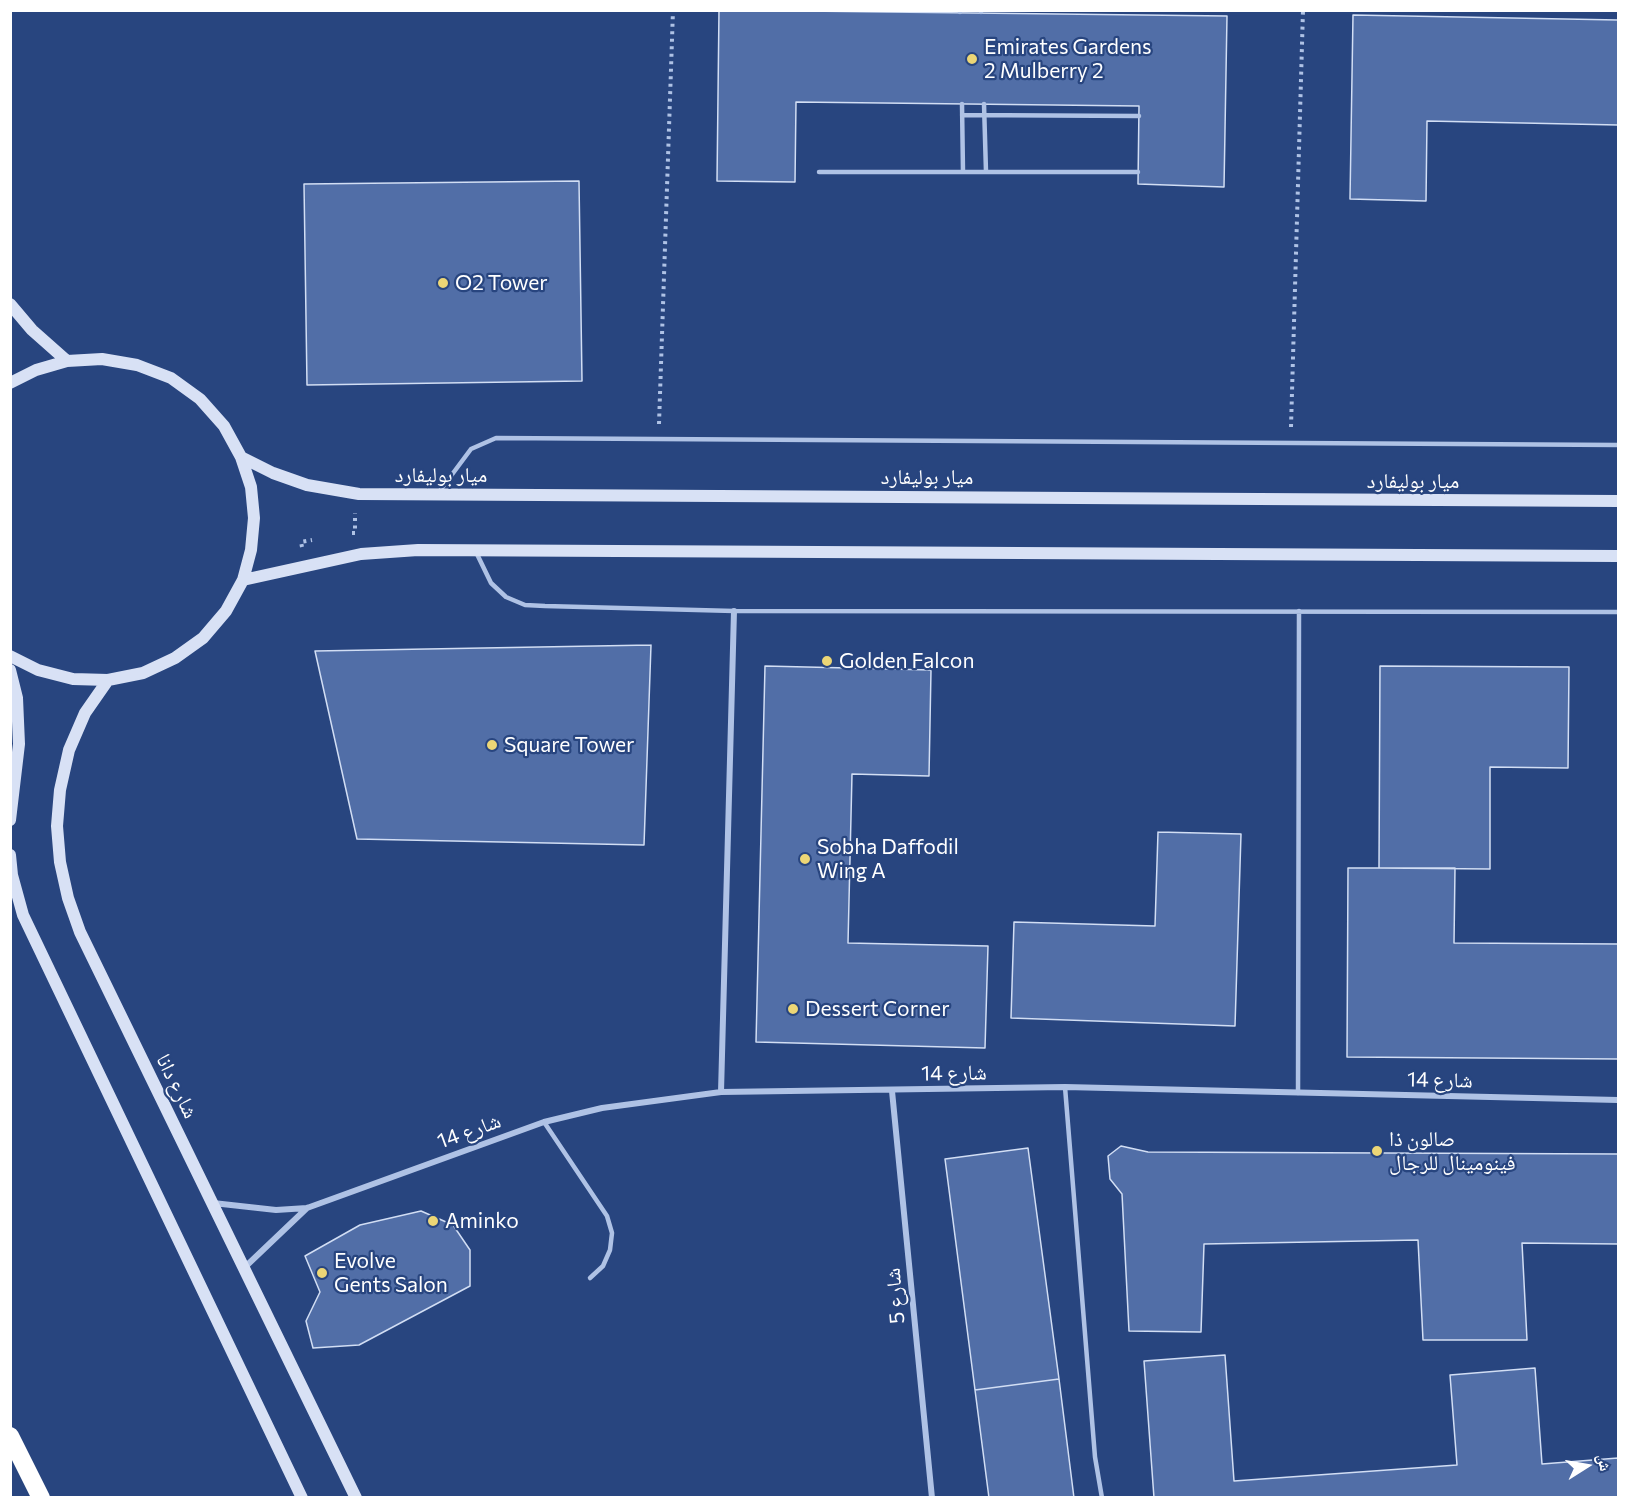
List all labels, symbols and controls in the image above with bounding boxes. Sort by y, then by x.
place label: Emirates Gardens 2 Mulberry 2 [984,34,1152,84]
marker: Emirates Gardens 2 Mulberry 2 [965,52,979,66]
place label: O2 Tower [455,270,548,296]
marker: O2 Tower [436,276,450,290]
street label: ميار بوليفارد [395,462,487,488]
street label: ميار بوليفارد [881,464,973,490]
street label: ميار بوليفارد [1367,468,1459,494]
place label: Golden Falcon [839,648,974,674]
marker: Golden Falcon [820,654,834,668]
place label: Square Tower [504,732,634,758]
marker: Square Tower [485,738,499,752]
place label: Sobha Daffodil Wing A [817,834,959,884]
marker: Sobha Daffodil Wing A [798,852,812,866]
place label: Dessert Corner [805,996,950,1022]
marker: Dessert Corner [786,1002,800,1016]
street label: شارع دانا [151,1050,203,1122]
street label: شارع 14 [921,1060,987,1086]
street label: شارع 14 [1407,1067,1473,1093]
street label: شارع 14 [434,1108,504,1154]
place label: صالون ذا فينومينال للرجال [1389,1126,1516,1176]
marker: صالون ذا فينومينال للرجال [1370,1144,1384,1158]
place label: Aminko [445,1208,519,1234]
marker: Aminko [426,1214,440,1228]
place label: Evolve Gents Salon [334,1248,448,1298]
marker: Evolve Gents Salon [315,1266,329,1280]
street label: شارع 5 [880,1267,910,1325]
north arrow [1557,1436,1617,1496]
text: ش [1594,1452,1616,1473]

